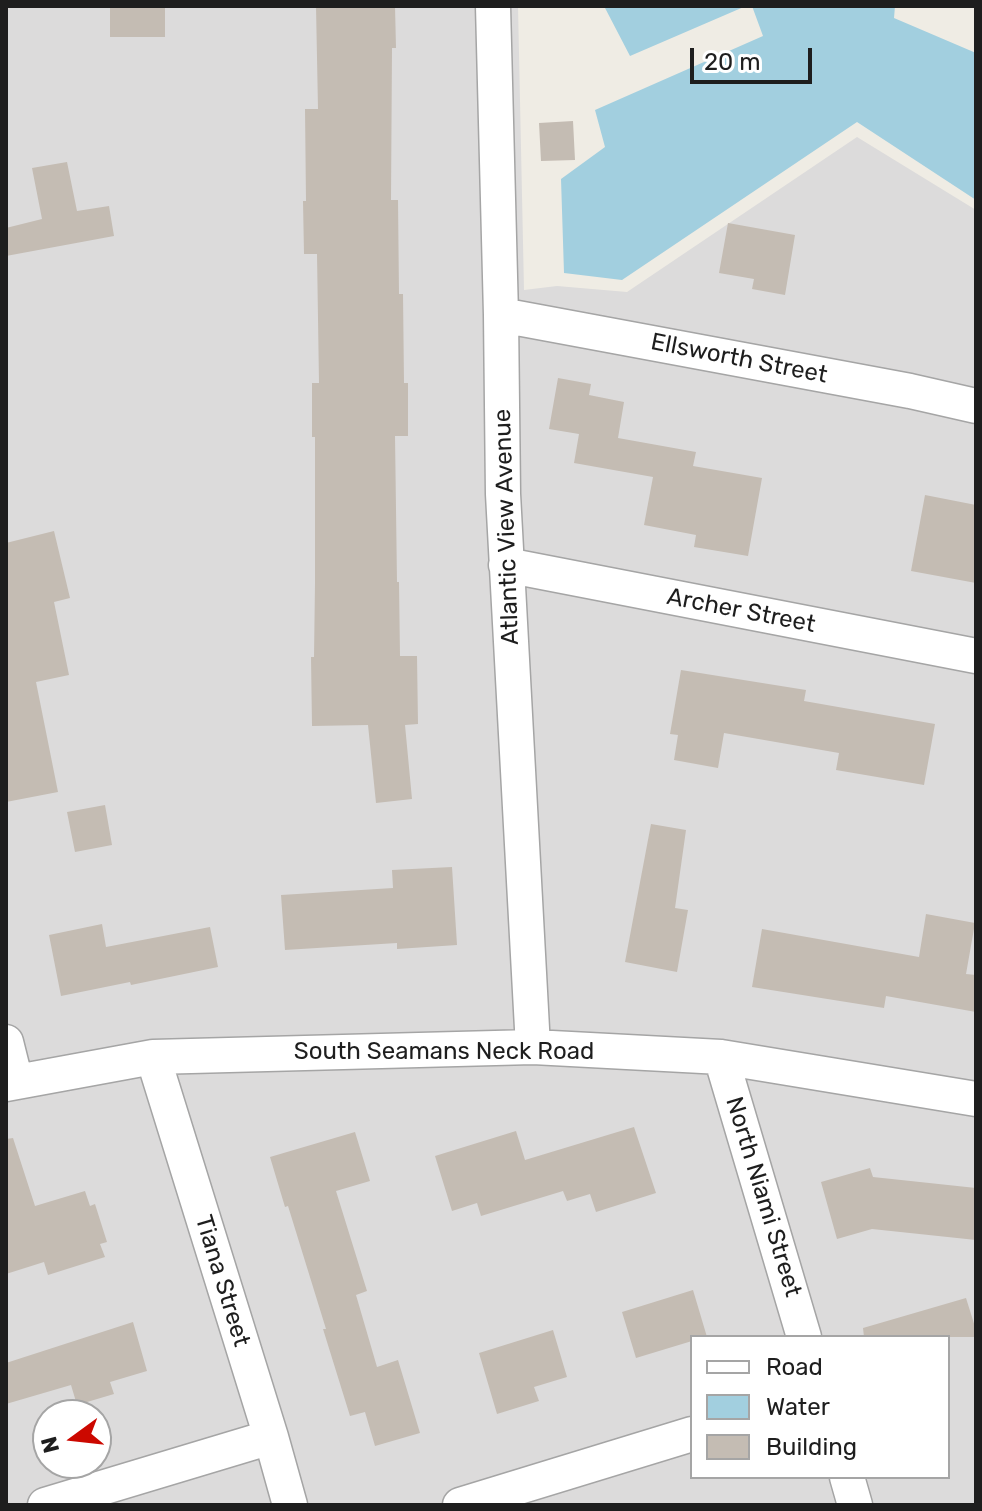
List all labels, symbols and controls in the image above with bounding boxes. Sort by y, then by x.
scale bar [694,32,816,82]
text: 20 m [704,48,761,76]
street label: Ellsworth Street [648,328,830,390]
street label: Atlantic View Avenue [488,408,526,646]
street label: Archer Street [664,582,818,640]
street label: South Seamans Neck Road [294,1038,594,1066]
street label: North Niami Street [719,1094,807,1300]
street label: Tiana Street [188,1212,256,1350]
legend [690,1335,950,1479]
text: Road [766,1353,823,1381]
text: Water [766,1393,830,1421]
north arrow [32,1399,112,1479]
text: Building [766,1433,857,1461]
text: N [35,1434,65,1456]

